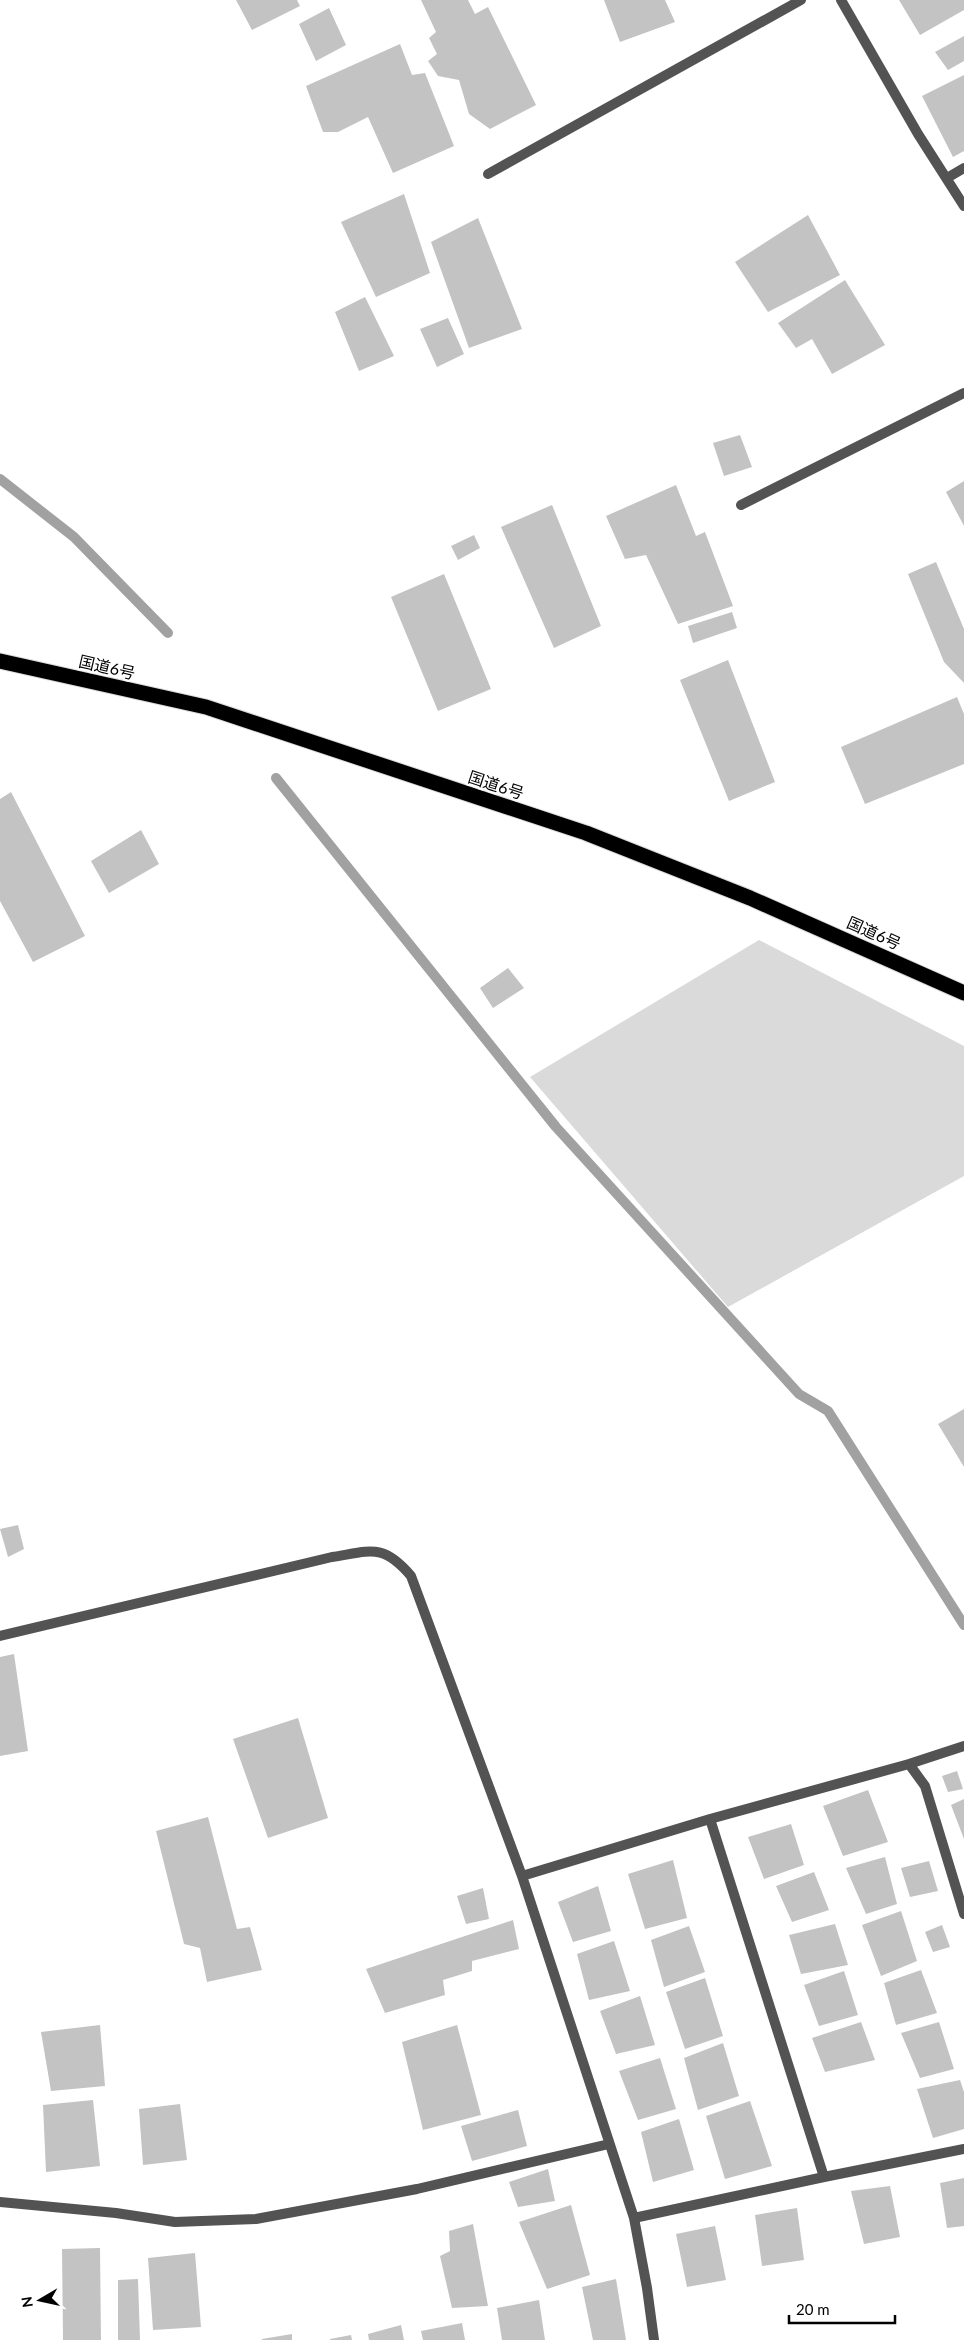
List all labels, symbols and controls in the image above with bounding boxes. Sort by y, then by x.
street label: 国道6号 [77,651,137,682]
street label: 国道6号 [466,767,526,802]
street label: 国道6号 [844,912,904,953]
north arrow [15,2275,65,2325]
scale bar [789,2292,895,2324]
text: N [17,2295,36,2309]
text: 20 m [796,2300,830,2318]

